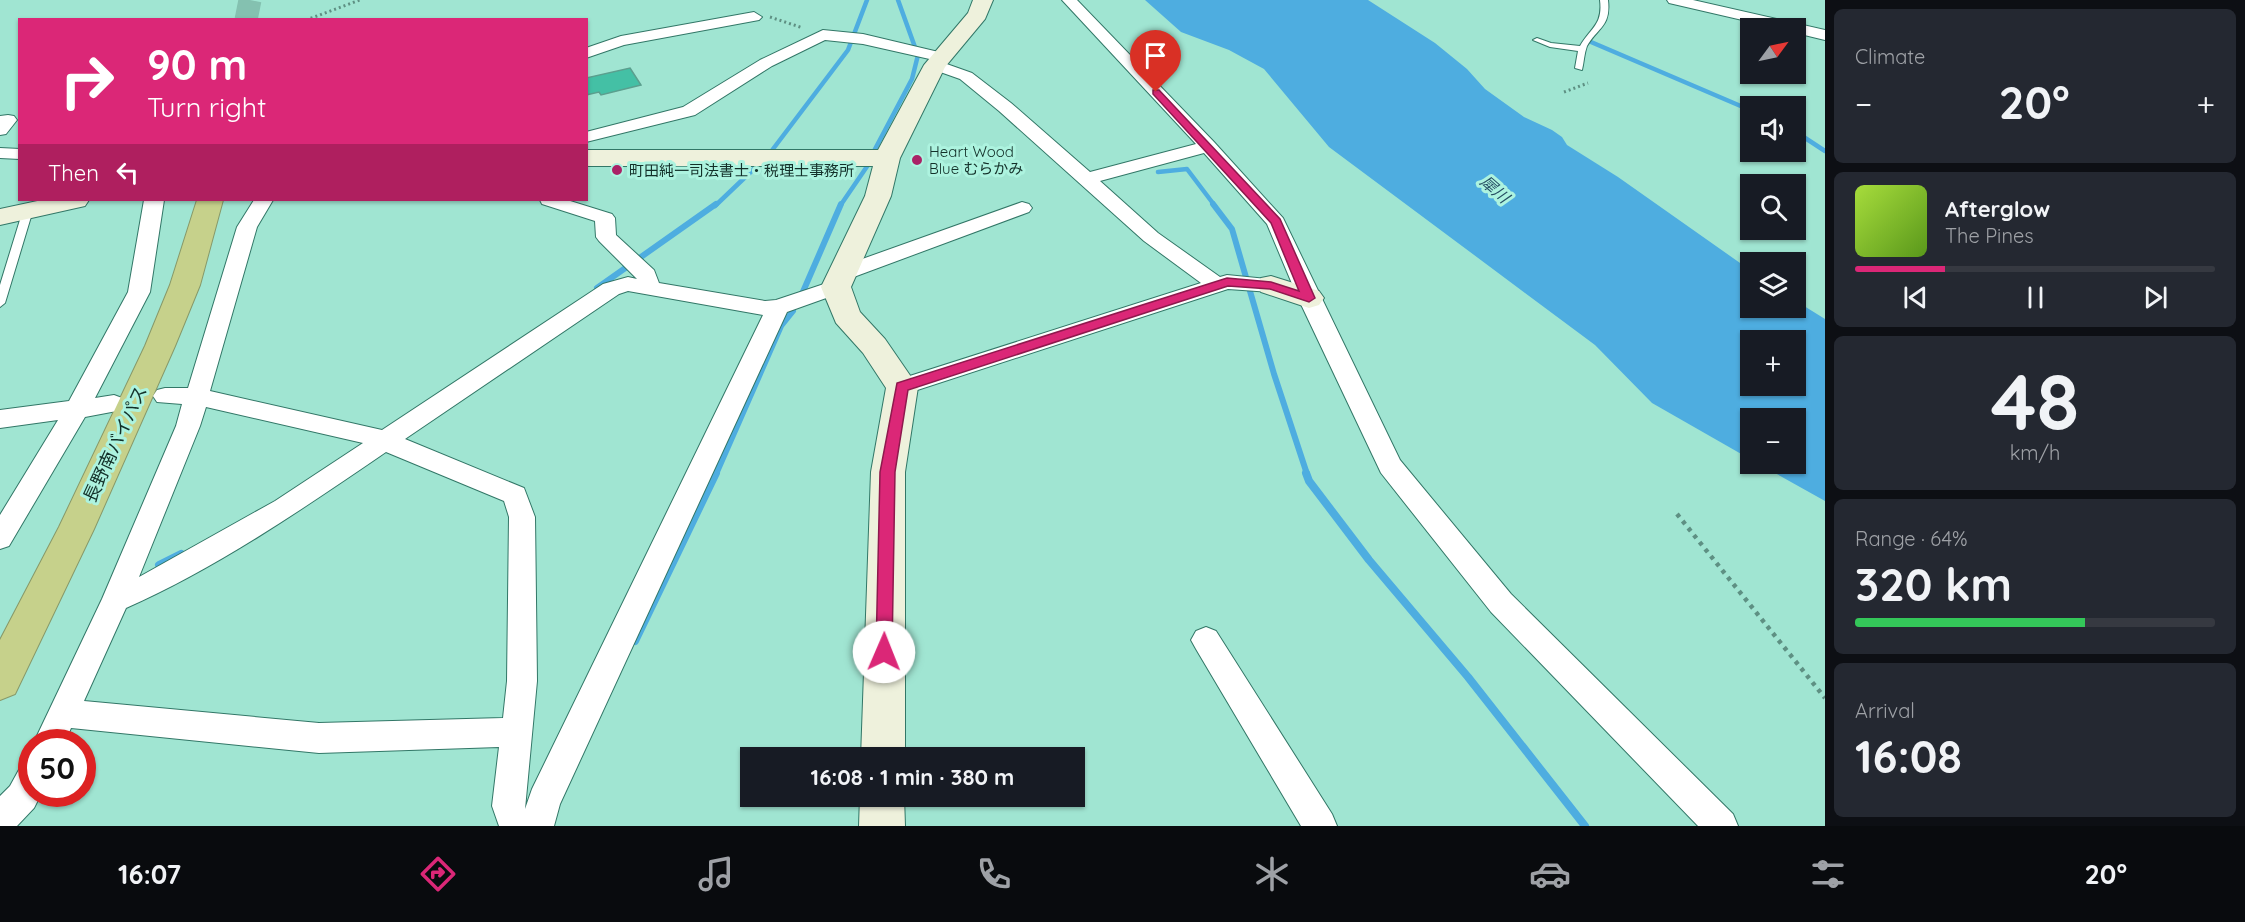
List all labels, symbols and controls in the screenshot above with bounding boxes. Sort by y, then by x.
north arrow [1740,18,1806,84]
map controls [1740,18,1806,474]
pin [1130,30,1181,92]
text: 90 m [147,38,247,91]
icon: arrive [1139,39,1172,72]
icon: right [48,42,126,120]
text: Climate [1855,44,1925,69]
text: 20° [1999,74,2070,130]
text: − [1855,83,1872,124]
text: + [2196,83,2215,124]
text: Turn right [147,90,266,124]
button: sound [1740,96,1806,162]
place label: Heart Wood Blue むらかみ [929,142,1023,178]
marker: Heart Wood Blue むらかみ [910,153,924,167]
icon: left [111,156,144,189]
text: Then [48,159,99,187]
place label: 町田純一司法書士・税理士事務所 [629,161,854,180]
marker: 町田純一司法書士・税理士事務所 [610,163,624,177]
water label: 犀川 [1476,171,1515,208]
button: search [1740,174,1806,240]
text: Afterglow [1945,195,2050,223]
text: The Pines [1945,223,2034,248]
button: layers [1740,252,1806,318]
icon: previous [1899,281,1932,314]
icon: pause [2019,281,2052,314]
icon: next [2139,281,2172,314]
button: + [1740,330,1806,396]
text: 48 [1991,352,2079,450]
street label: 長野南バイパス [78,382,152,506]
button: − [1740,408,1806,474]
text: km/h [2010,440,2060,465]
text: Range · 64% [1855,526,1967,551]
text: 320 km [1855,556,2012,612]
position arrow [852,620,916,684]
text: Arrival [1855,698,1915,723]
text: 16:08 [1855,728,1962,784]
speed limit sign: 50 [18,729,96,807]
text: 16:08 · 1 min · 380 m [811,763,1014,791]
icon: directions [417,853,459,895]
icon: music [695,853,737,895]
icon: phone [973,853,1015,895]
icon: climate [1251,853,1293,895]
icon: car [1529,853,1571,895]
icon: filters [1807,853,1849,895]
text: 16:07 [118,857,181,891]
text: 20° [2084,857,2127,891]

